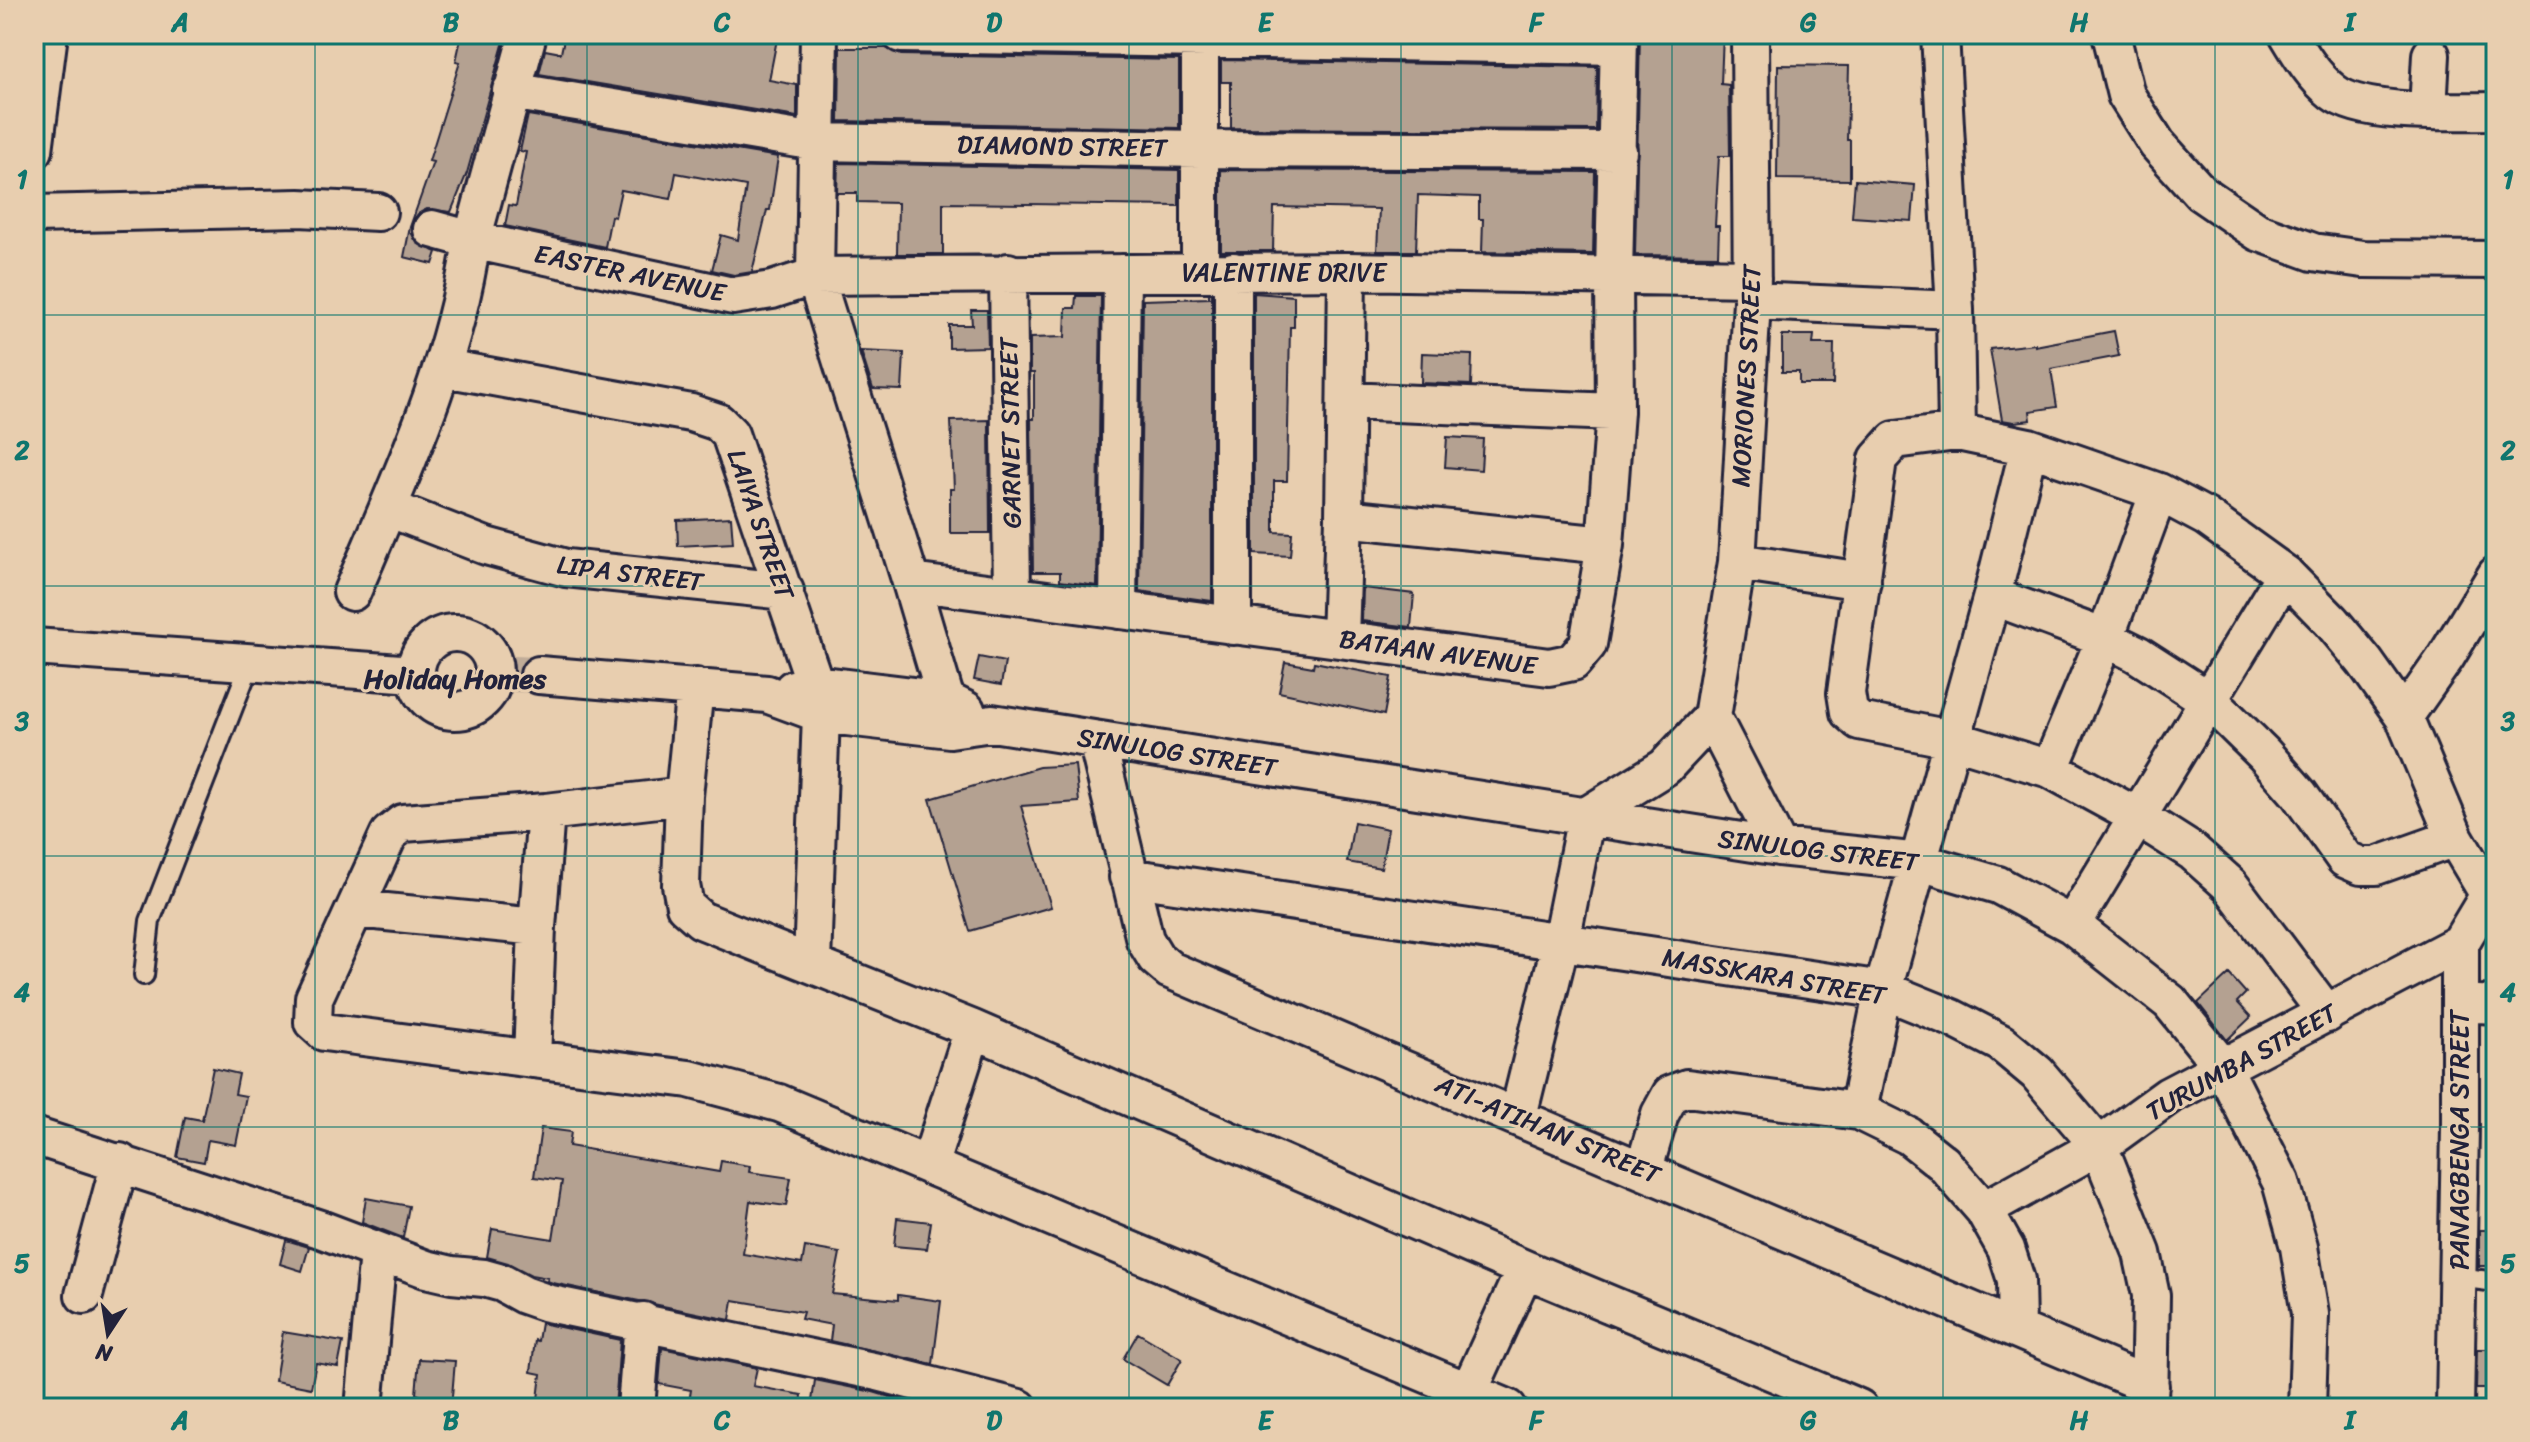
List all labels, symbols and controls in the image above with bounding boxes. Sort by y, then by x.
text: A [170,0,189,45]
text: B [443,0,460,45]
text: C [713,0,731,45]
text: D [986,0,1002,45]
text: E [1258,0,1275,45]
text: F [1528,0,1545,45]
text: G [1800,0,1817,45]
text: H [2070,0,2089,45]
text: I [2343,0,2358,45]
street label: DIAMOND STREET [957,121,1170,171]
text: 1 [16,156,28,202]
text: 1 [2502,156,2514,202]
street label: EASTER AVENUE [530,230,731,316]
street label: VALENTINE DRIVE [1182,249,1388,295]
street label: MORIONES STREET [1717,262,1775,488]
street label: GARNET STREET [985,335,1035,529]
text: 2 [13,427,30,473]
text: 2 [2499,427,2516,473]
street label: LAIYA STREET [714,442,809,608]
street label: LIPA STREET [554,541,708,605]
street label: BATAAN AVENUE [1336,615,1541,689]
district label: Holiday Homes [363,654,548,703]
text: 3 [14,698,30,744]
text: 3 [2500,698,2516,744]
street label: SINULOG STREET [1074,714,1282,791]
street label: SINULOG STREET [1715,815,1923,885]
street label: MASSKARA STREET [1658,934,1892,1019]
text: 4 [14,969,30,1015]
text: 4 [2500,969,2516,1015]
street label: TURUMBA STREET [2137,989,2347,1134]
street label: PANAGBENGA STREET [2436,1008,2482,1270]
street label: ATI-ATIHAN STREET [1427,1060,1670,1198]
text: 5 [14,1240,30,1286]
text: 5 [2500,1240,2516,1286]
north arrow [68,1294,148,1374]
text: N [92,1332,116,1374]
text: A [170,1397,189,1442]
text: B [443,1397,460,1442]
text: C [713,1397,731,1442]
text: D [986,1397,1002,1442]
text: E [1258,1397,1275,1442]
text: F [1528,1397,1545,1442]
text: G [1800,1397,1817,1442]
text: H [2070,1397,2089,1442]
text: I [2343,1397,2358,1442]

